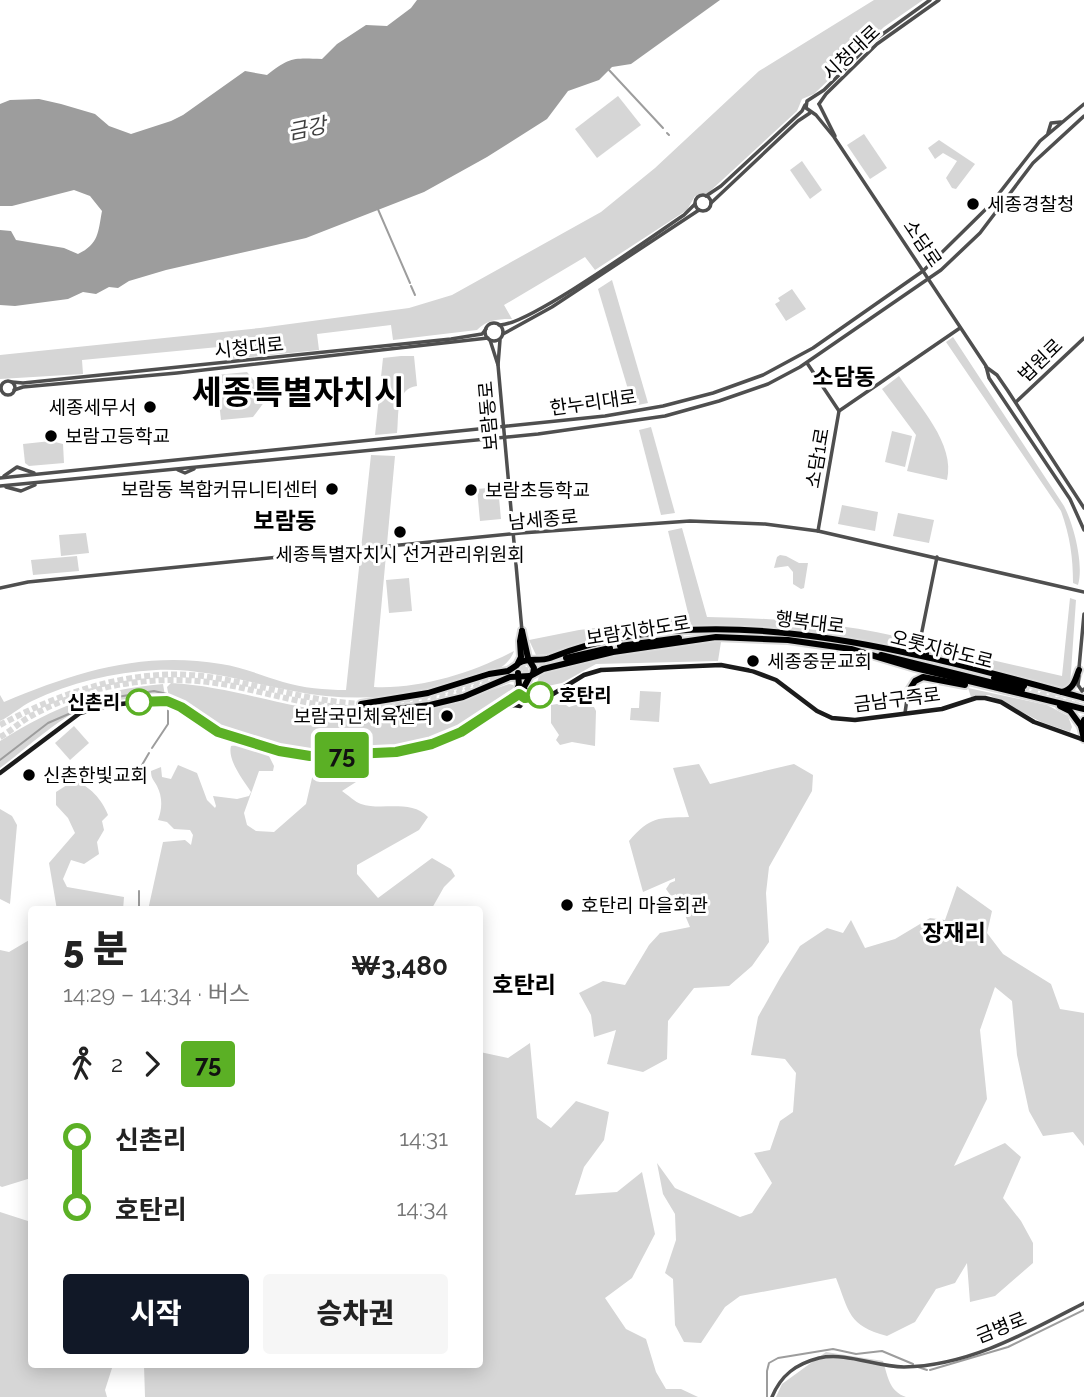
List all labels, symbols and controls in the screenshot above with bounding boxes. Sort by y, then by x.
street label: 시청대로 [818,20,884,84]
water label: 금강 [285,112,331,145]
place label: 세종경찰청 [987,193,1074,215]
marker: 세종경찰청 [965,196,981,212]
street label: 소담로 [899,215,947,271]
street label: 시청대로 [213,332,285,362]
street label: 법원로 [1013,334,1067,386]
district label: 소담동 [812,363,876,390]
district label: 세종특별자치시 [192,373,404,412]
street label: 보람동로 [474,380,502,452]
street label: 한누리대로 [548,385,638,419]
place label: 세종세무서 [49,396,136,418]
marker: 세종세무서 [142,399,158,415]
place label: 보람고등학교 [65,425,170,447]
street label: 소담1로 [801,426,833,490]
marker: 보람고등학교 [43,428,59,444]
place label: 보람동 복합커뮤니티센터 [121,478,318,500]
place label: 보람초등학교 [485,479,590,501]
marker: 보람동 복합커뮤니티센터 [324,481,340,497]
marker: 보람초등학교 [463,482,479,498]
street label: 남세종로 [507,505,579,533]
district label: 보람동 [253,507,317,534]
marker: 세종특별자치시 선거관리위원회 [392,524,408,540]
place label: 세종특별자치시 선거관리위원회 [275,543,525,565]
street label: 행복대로 [774,607,846,637]
street label: 보람지하도로 [584,611,692,649]
street label: 오롯지하도로 [888,626,996,672]
place label: 세종중문교회 [767,650,872,672]
marker: 세종중문교회 [745,653,761,669]
marker: 호탄리 [527,682,553,708]
street label: 금남구즉로 [852,683,942,715]
place label: 호탄리 [559,684,611,706]
marker: 신촌리 [126,689,152,715]
place label: 신촌리 [68,691,120,713]
place label: 보람국민체육센터 [293,705,433,727]
marker: 보람국민체육센터 [439,708,455,724]
line badge: 75 [310,732,374,778]
text: 75 [329,740,355,769]
place label: 신촌한빛교회 [43,764,148,786]
marker: 신촌한빛교회 [21,767,37,783]
place label: 호탄리 마을회관 [581,894,708,916]
marker: 호탄리 마을회관 [559,897,575,913]
district label: 장재리 [922,919,986,946]
text: 5 분 [63,926,128,971]
text: ₩3,480 [351,951,448,981]
district label: 호탄리 [492,971,556,998]
text: 14:29 – 14:34 · 버스 [63,980,250,1007]
icon: walk [63,1045,101,1083]
icon: forward [133,1045,171,1083]
text: 75 [195,1049,221,1078]
text: 2 [111,1050,123,1077]
text: 14:31 [399,1124,448,1151]
text: 신촌리 [115,1125,187,1155]
text: 14:34 [396,1194,448,1221]
text: 호탄리 [115,1195,187,1225]
button: 시작 [63,1274,249,1354]
button: 승차권 [263,1274,448,1354]
street label: 금병로 [973,1307,1029,1347]

